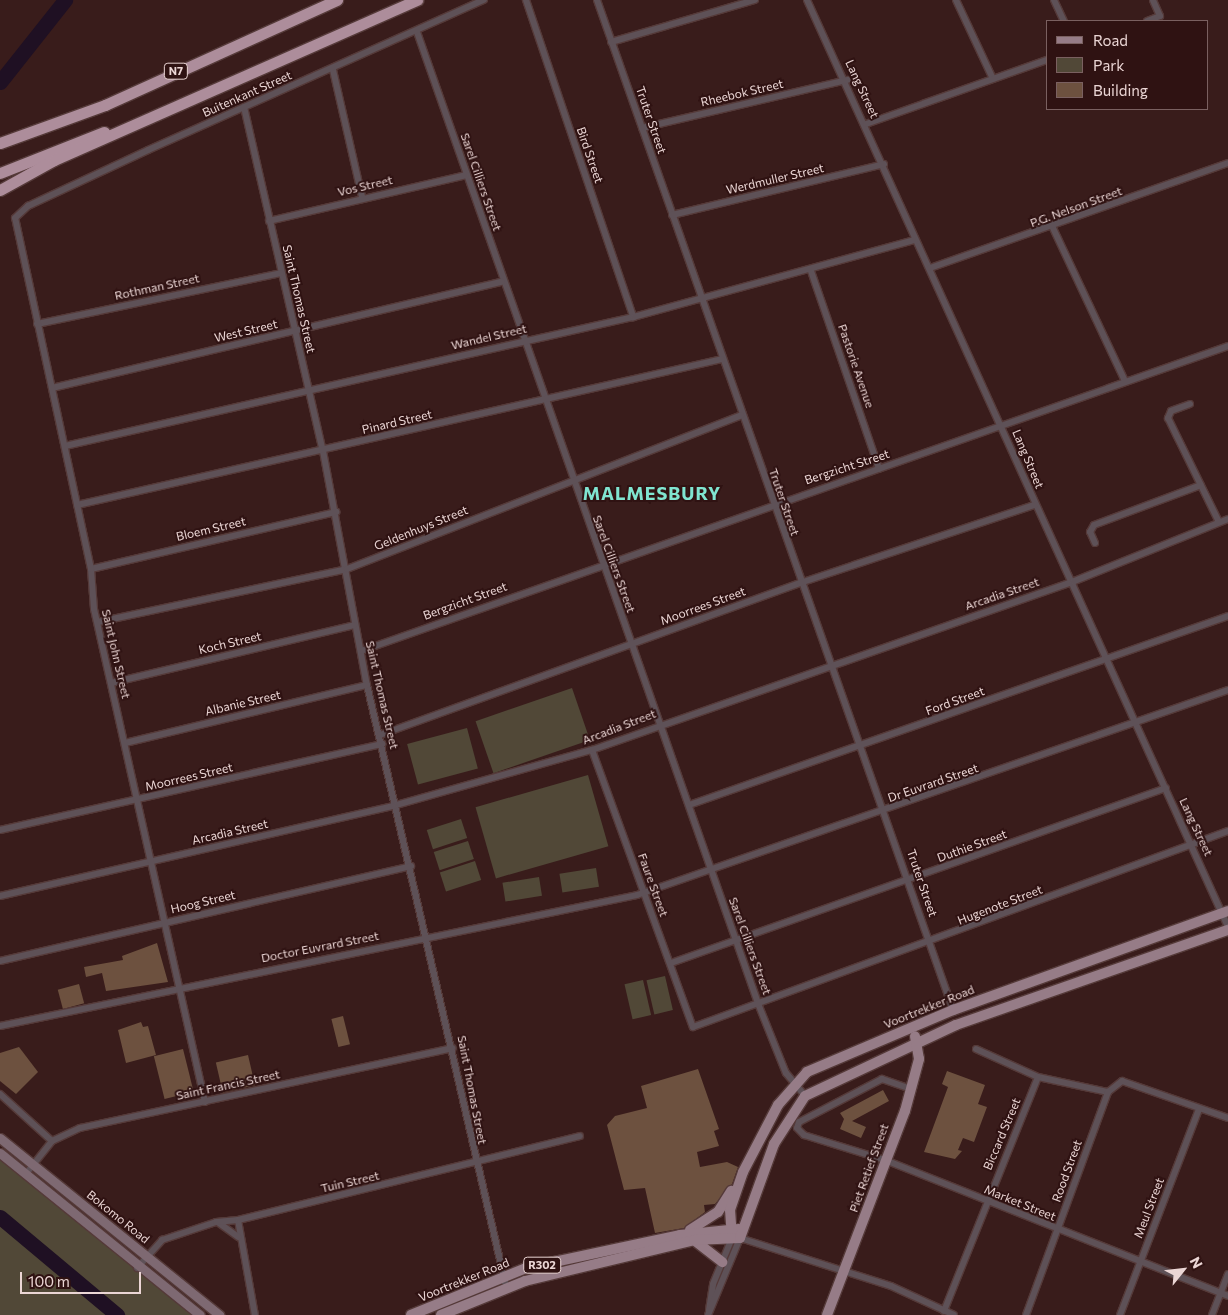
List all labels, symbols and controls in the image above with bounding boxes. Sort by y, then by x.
legend [1046,20,1208,110]
text: Road [1093,31,1128,49]
text: Park [1093,56,1124,74]
street label: Lang Street [842,58,882,120]
road number: N7 [164,62,188,80]
street label: Buitenkant Street [200,68,294,120]
street label: Rheebok Street [699,76,785,110]
text: Building [1093,81,1148,99]
street label: Truter Street [633,84,669,156]
street label: Bird Street [574,125,606,185]
street label: Sarel Cilliers Street [457,131,505,233]
street label: Werdmuller Street [725,161,825,197]
street label: Vos Street [336,173,394,199]
street label: P.G. Nelson Street [1028,184,1124,230]
street label: Saint Thomas Street [280,243,318,355]
street label: Rothman Street [113,271,201,303]
street label: West Street [213,317,279,345]
street label: Wandel Street [450,321,528,353]
street label: Pastorie Avenue [835,322,877,410]
street label: Pinard Street [361,407,433,437]
street label: Lang Street [1009,427,1047,491]
street label: Bergzicht Street [803,446,891,488]
street label: Truter Street [766,466,802,538]
district label: MALMESBURY [582,482,722,504]
street label: Geldenhuys Street [372,503,470,553]
street label: Sarel Cilliers Street [590,513,638,615]
street label: Bloem Street [175,514,247,544]
street label: Arcadia Street [963,575,1041,613]
street label: Bergzicht Street [421,579,509,623]
street label: Moorrees Street [658,584,748,628]
street label: Saint John Street [99,608,133,700]
street label: Koch Street [197,629,263,657]
street label: Saint Thomas Street [363,639,401,751]
street label: Ford Street [924,684,986,718]
street label: Albanie Street [204,687,282,719]
street label: Arcadia Street [580,706,658,748]
street label: Moorrees Street [144,760,234,794]
street label: Dr Euvrard Street [886,761,980,805]
street label: Lang Street [1176,796,1216,858]
street label: Arcadia Street [191,816,269,848]
street label: Duthie Street [935,827,1009,865]
street label: Truter Street [904,847,940,919]
street label: Faure Street [635,851,671,919]
street label: Hugenote Street [956,882,1044,928]
street label: Hoog Street [169,888,237,916]
street label: Sarel Cilliers Street [726,895,774,997]
street label: Doctor Euvrard Street [260,929,380,965]
street label: Voortrekker Road [882,982,976,1032]
street label: Saint Thomas Street [454,1034,490,1146]
street label: Saint Francis Street [175,1067,281,1103]
street label: Biccard Street [980,1096,1024,1172]
street label: Piet Retief Street [846,1122,892,1214]
street label: Rood Street [1049,1138,1085,1204]
street label: Tuin Street [319,1168,381,1196]
street label: Meul Street [1131,1176,1167,1240]
street label: Market Street [982,1182,1058,1224]
street label: Bokomo Road [84,1187,152,1247]
north arrow [1158,1245,1208,1295]
text: N [1187,1254,1207,1271]
street label: Voortrekker Road [417,1255,511,1305]
road number: R302 [522,1256,562,1274]
scale bar [22,1262,144,1294]
text: 100 m [28,1272,70,1290]

